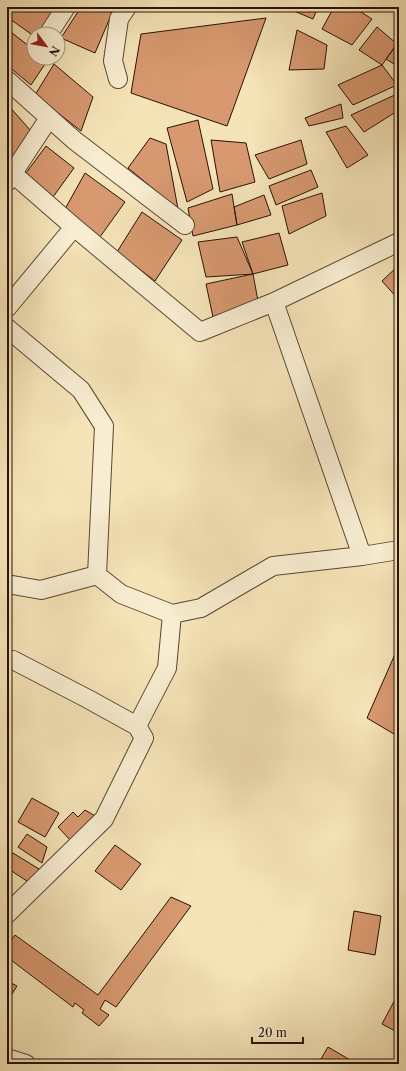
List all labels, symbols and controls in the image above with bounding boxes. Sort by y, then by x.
north arrow [26,26,66,66]
text: N [46,44,63,59]
scale bar [252,1019,303,1045]
text: 20 m [258,1025,287,1040]

